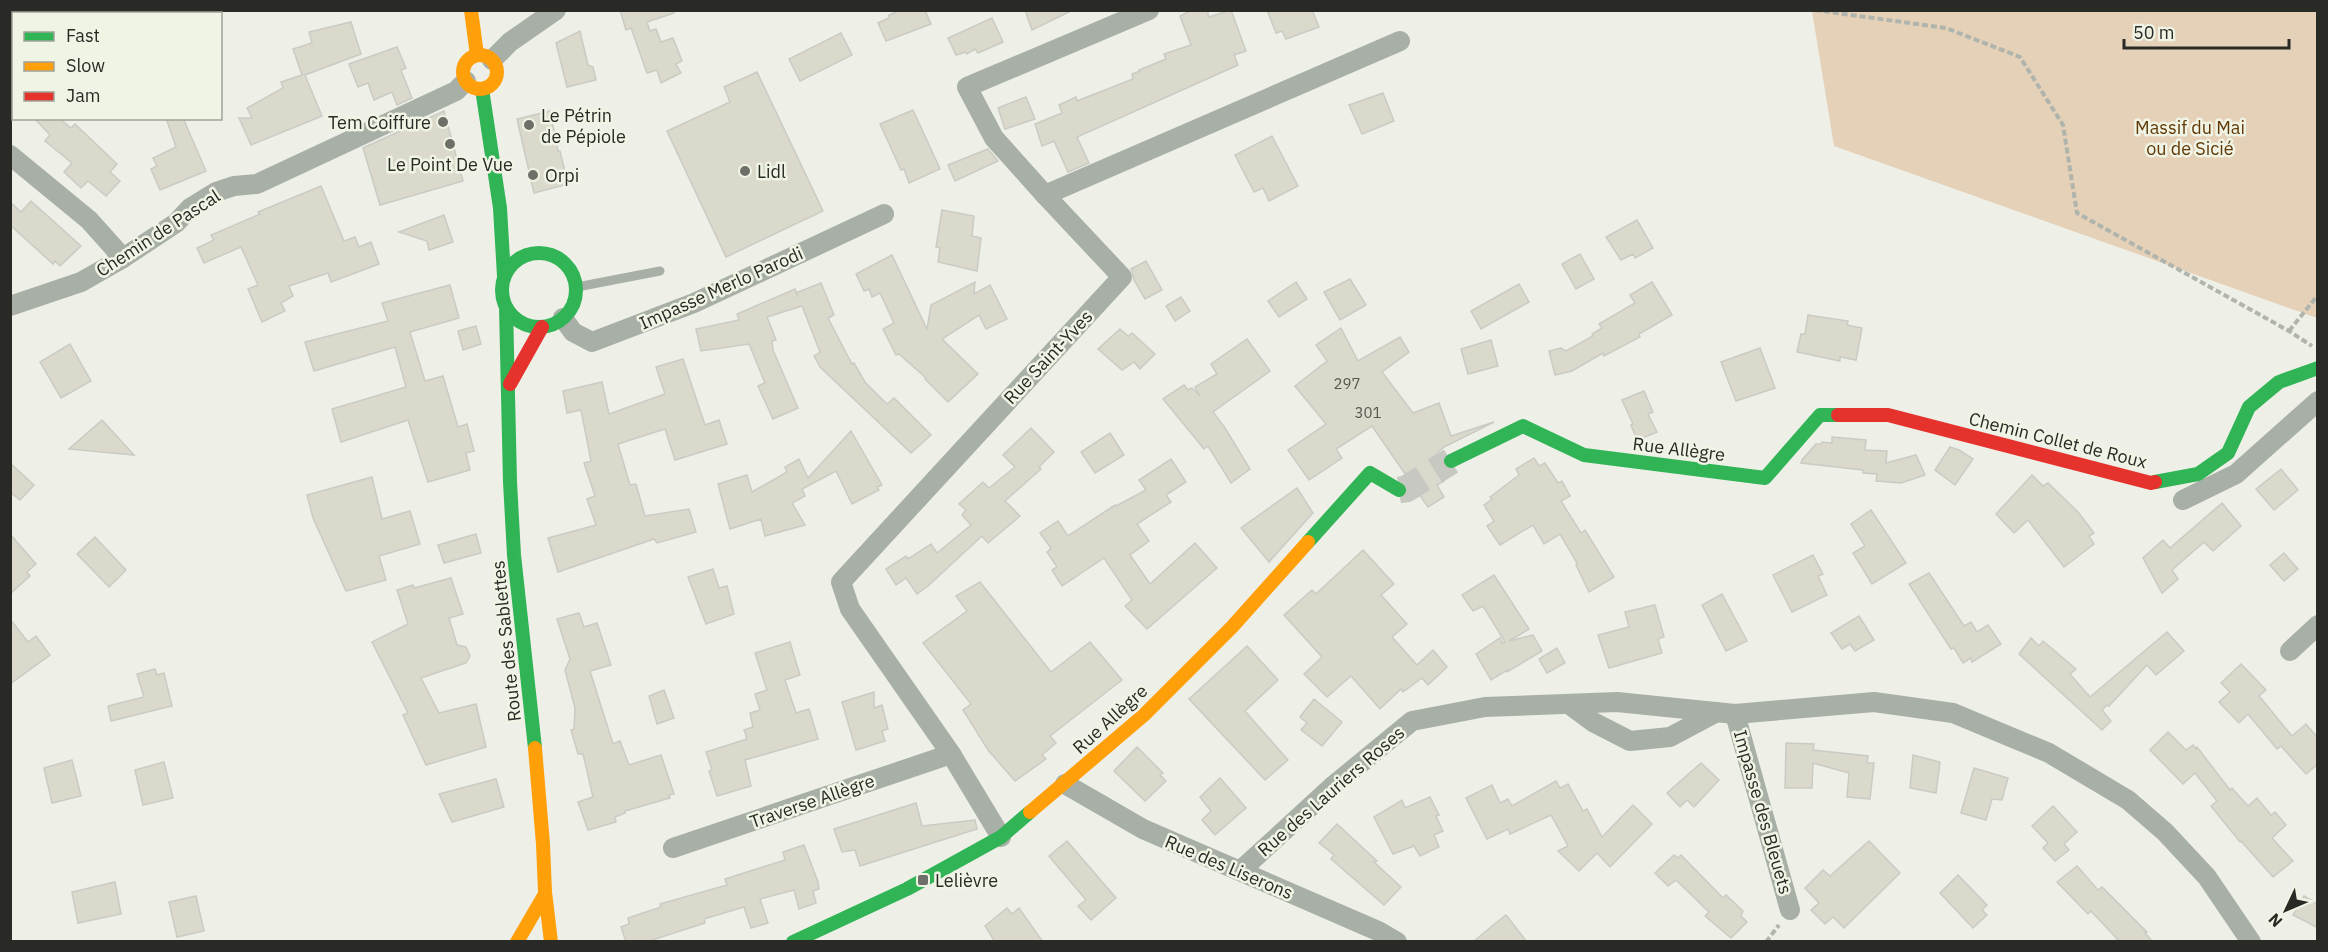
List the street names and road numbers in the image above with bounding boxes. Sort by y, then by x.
street label: Chemin de Pascal [92,184,224,282]
street label: Impasse Merlo Parodi [636,242,806,334]
street label: Rue Saint-Yves [998,305,1098,409]
street label: Chemin Collet de Roux [1967,407,2149,473]
street label: Rue Allègre [1631,432,1727,466]
street label: Route des Sablettes [486,559,526,723]
street label: Rue Allègre [1068,679,1152,759]
street label: Rue des Lauriers Roses [1253,721,1409,861]
street label: Impasse des Bleuets [1729,727,1797,897]
street label: Traverse Allègre [747,769,878,833]
street label: Rue des Liserons [1161,830,1297,904]

